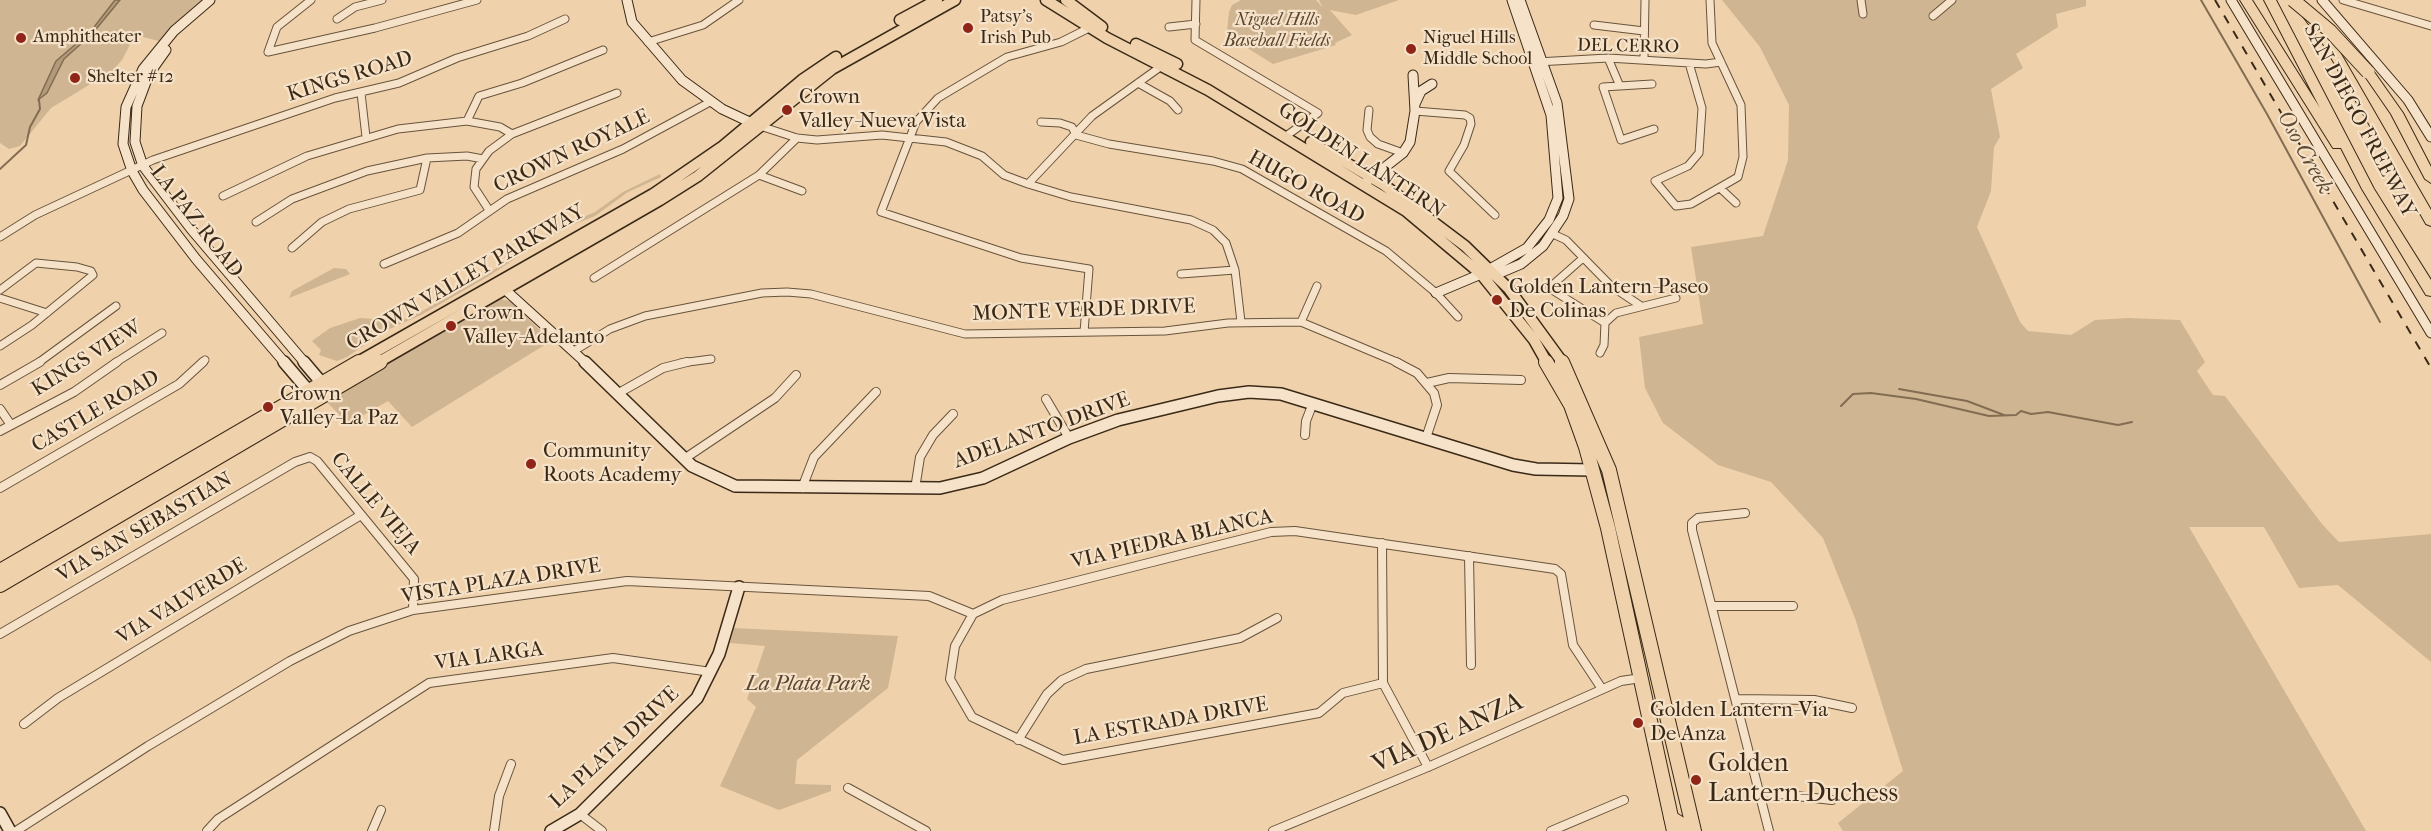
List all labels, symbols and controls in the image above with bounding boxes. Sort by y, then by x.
place label: Patsy's Irish Pub [980,7,1051,50]
park label: Niguel Hills Baseball Fields [1224,10,1330,52]
street label: SAN DIEGO FREEWAY [2297,20,2421,222]
marker: Patsy's Irish Pub [961,21,975,35]
place label: Amphitheater [33,27,141,49]
place label: Niguel Hills Middle School [1423,28,1532,70]
marker: Amphitheater [14,31,28,45]
street label: DEL CERRO [1577,35,1679,59]
marker: Niguel Hills Middle School [1404,42,1418,56]
street label: KINGS ROAD [284,46,416,108]
place label: Shelter #12 [87,67,174,89]
marker: Shelter #12 [68,71,82,85]
place label: Crown Valley-Nueva Vista [799,85,966,135]
street label: GOLDEN LANTERN [1273,98,1449,224]
marker: Crown Valley-Nueva Vista [780,103,794,117]
street label: CROWN ROYALE [490,105,654,199]
water label: Oso Creek [2270,107,2338,199]
street label: HUGO ROAD [1243,146,1369,230]
street label: LA PAZ ROAD [144,161,248,283]
street label: CROWN VALLEY PARKWAY [342,199,590,357]
place label: Golden Lantern-Paseo De Colinas [1509,275,1708,325]
marker: Golden Lantern-Paseo De Colinas [1490,293,1504,307]
street label: MONTE VERDE DRIVE [972,295,1196,327]
place label: Crown Valley-Adelanto [463,301,604,351]
street label: KINGS VIEW [27,315,147,403]
marker: Crown Valley-Adelanto [444,319,458,333]
street label: CASTLE ROAD [28,365,164,459]
place label: Crown Valley-La Paz [280,382,399,432]
street label: ADELANTO DRIVE [950,387,1134,475]
marker: Crown Valley-La Paz [261,400,275,414]
place label: Community Roots Academy [543,439,681,489]
street label: CALLE VIEJA [325,447,425,561]
marker: Community Roots Academy [524,457,538,471]
street label: VIA SAN SEBASTIAN [53,467,237,589]
street label: VIA PIEDRA BLANCA [1069,505,1275,575]
street label: VIA VALVERDE [112,553,252,651]
street label: VISTA PLAZA DRIVE [399,554,603,610]
street label: VIA LARGA [433,637,545,677]
park label: La Plata Park [745,672,871,698]
street label: LA PLATA DRIVE [545,682,685,814]
street label: VIA DE ANZA [1368,687,1528,781]
street label: LA ESTRADA DRIVE [1072,692,1270,752]
place label: Golden Lantern-Via De Anza [1650,698,1828,748]
marker: Golden Lantern-Via De Anza [1631,716,1645,730]
place label: Golden Lantern-Duchess [1708,749,1898,810]
marker: Golden Lantern-Duchess [1689,773,1703,787]

